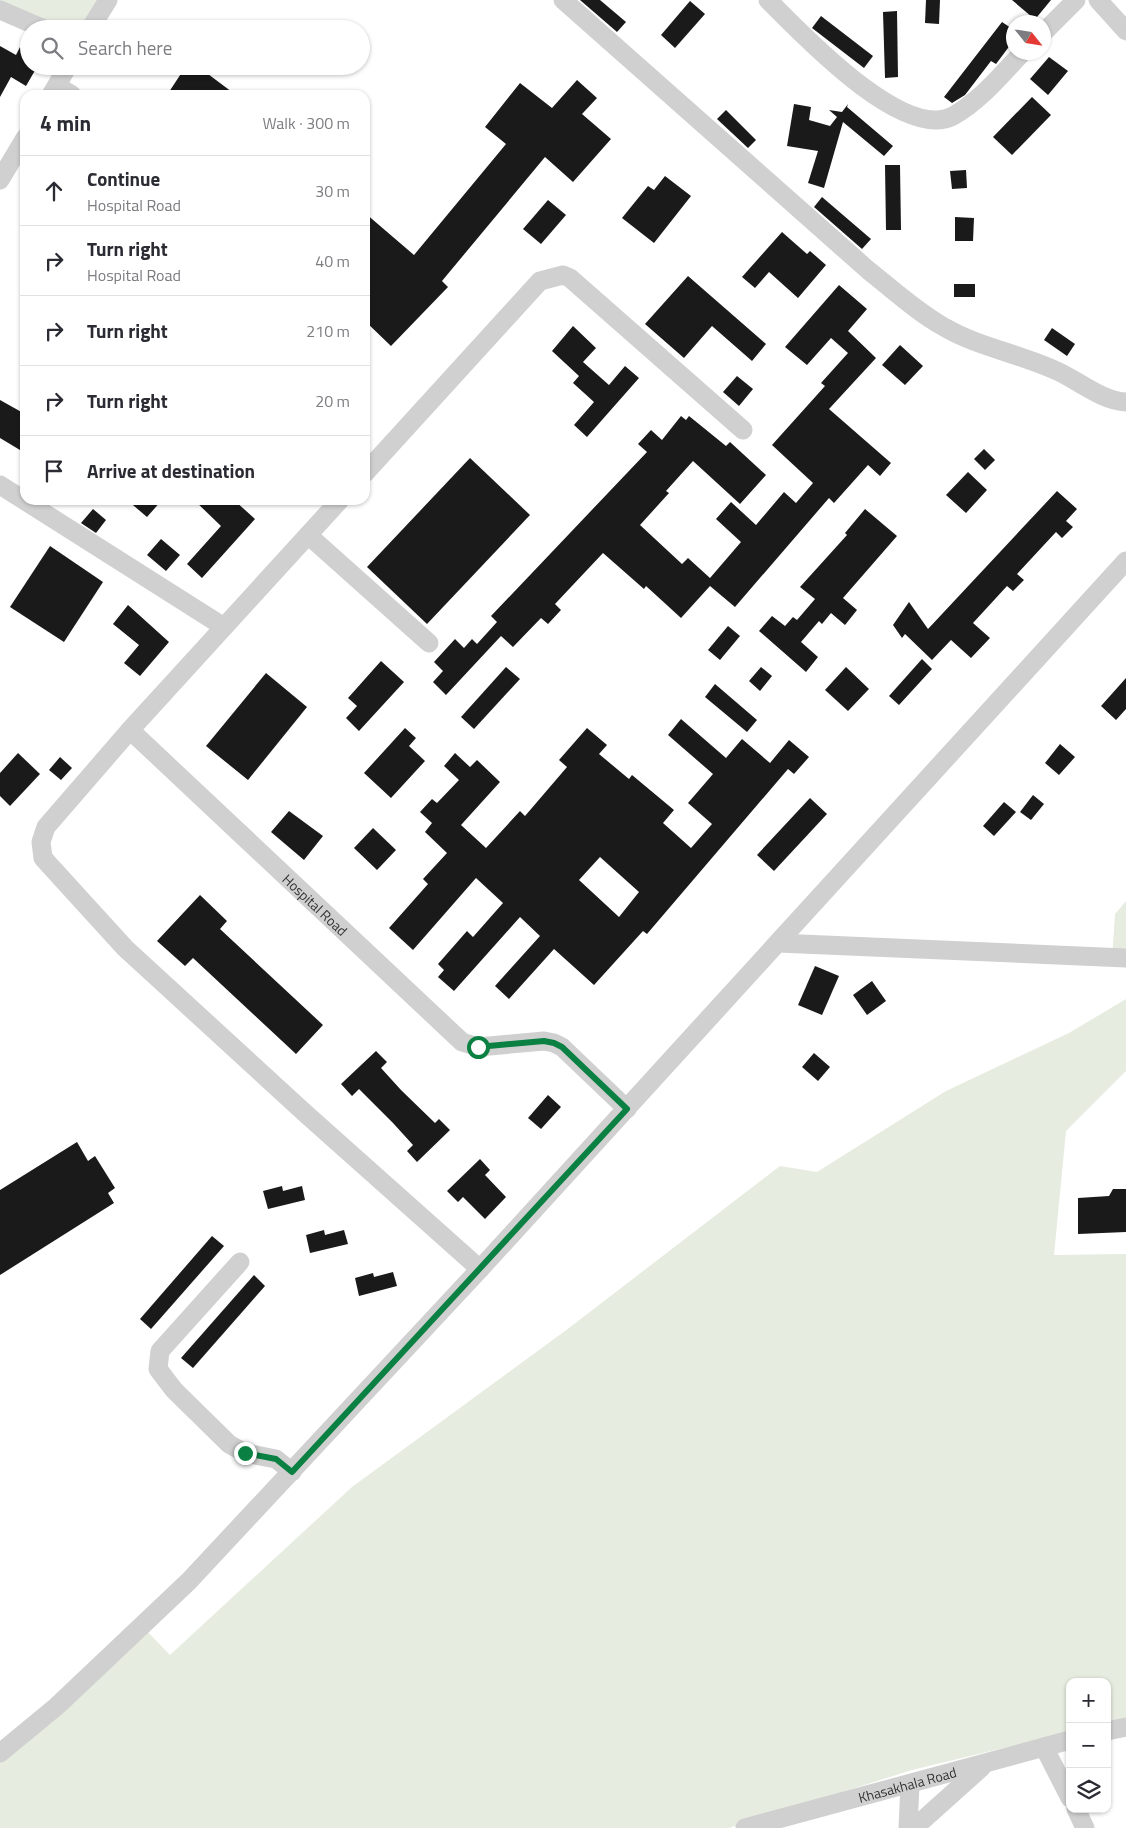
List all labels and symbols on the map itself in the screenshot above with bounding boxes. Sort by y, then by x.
north arrow [1006,15,1051,60]
street label: Hospital Road [278,868,353,940]
route start [467,1036,490,1059]
route end [234,1442,257,1465]
street label: Khasakhala Road [856,1761,959,1807]

